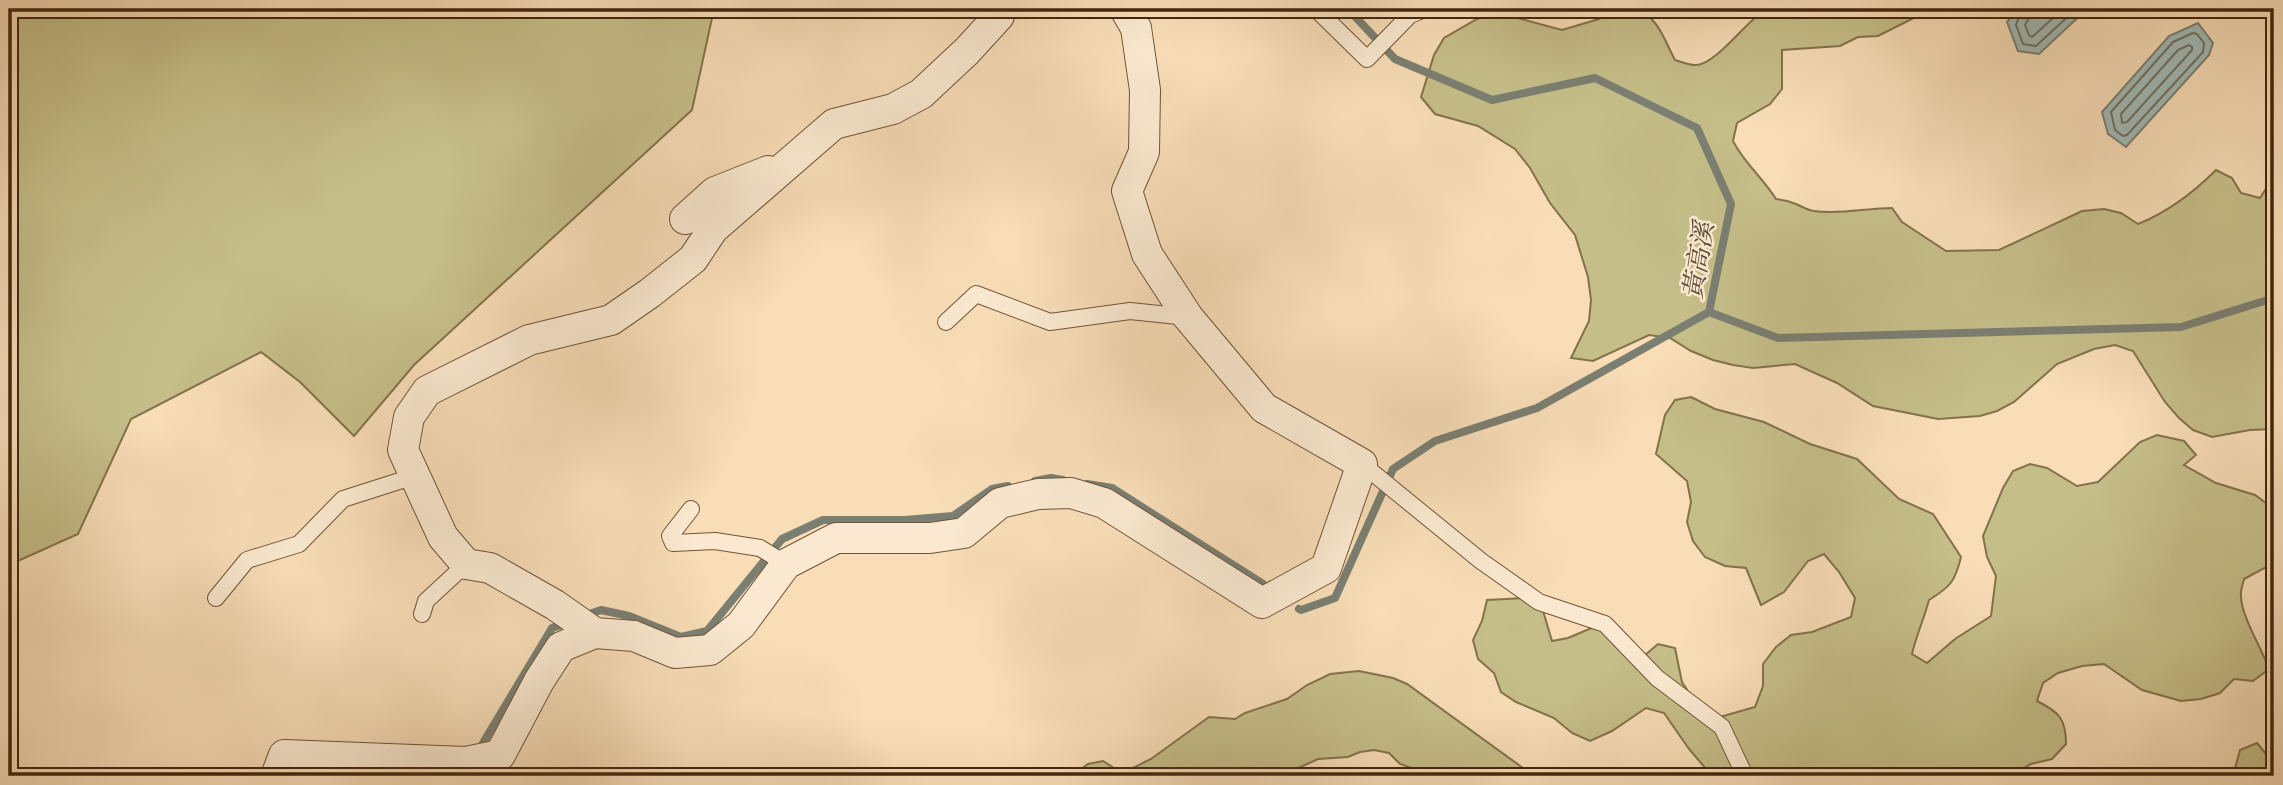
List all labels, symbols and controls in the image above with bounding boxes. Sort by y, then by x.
water label: 黃高溪 [1678,217,1719,302]

